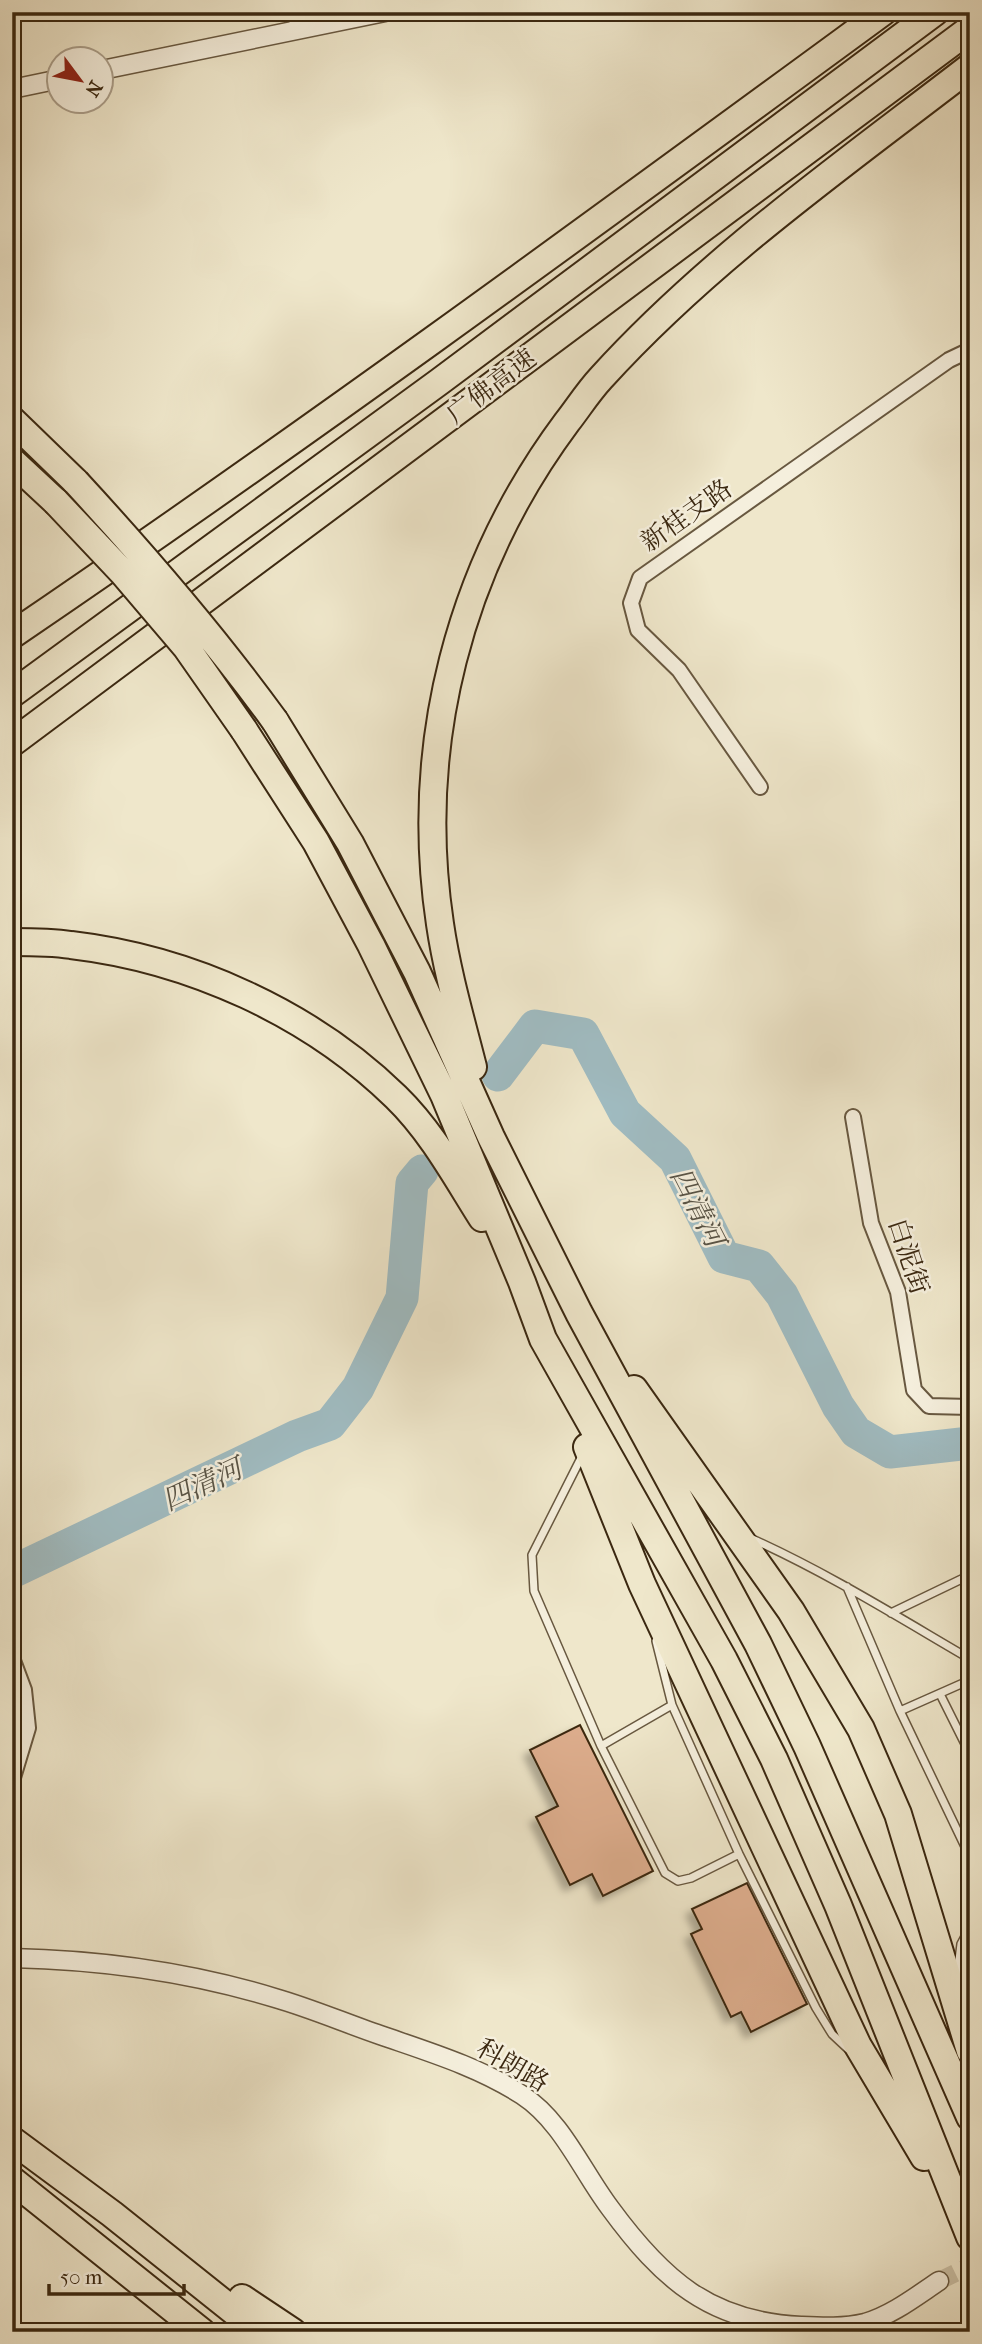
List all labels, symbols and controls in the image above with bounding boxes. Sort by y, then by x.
north arrow [46,46,116,116]
text: N [80,77,107,101]
street label: 广佛高速 [440,343,542,430]
street label: 新桂支路 [635,473,738,558]
water label: 四清河 [664,1162,734,1257]
street label: 白泥街 [882,1214,935,1298]
water label: 四清河 [157,1450,252,1517]
street label: 科朗路 [471,2033,554,2098]
scale bar [49,2253,184,2297]
text: 50 m [60,2265,103,2289]

